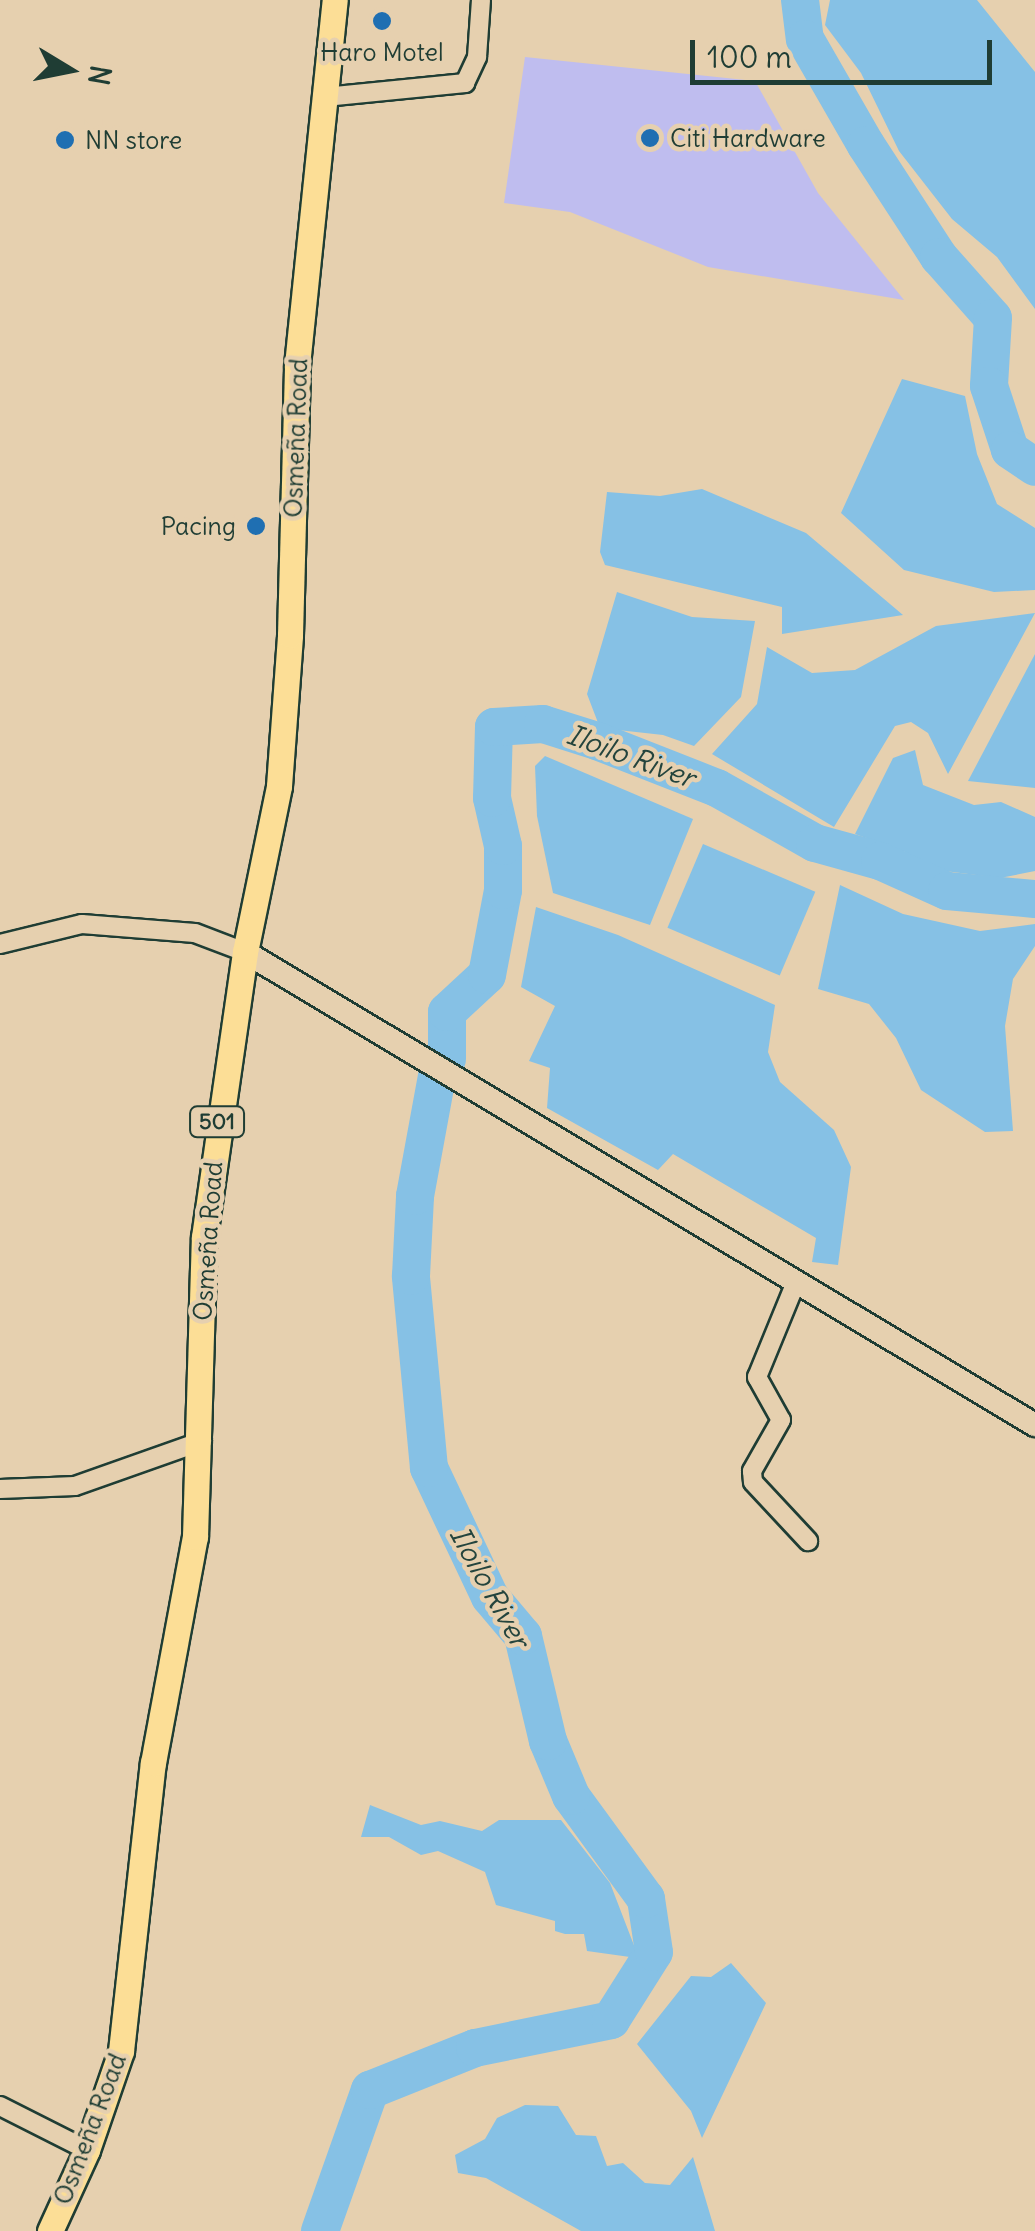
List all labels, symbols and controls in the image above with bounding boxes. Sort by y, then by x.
marker: Haro Motel [371,10,393,32]
north arrow [20,20,120,120]
scale bar [695,20,998,82]
place label: Haro Motel [320,37,444,67]
text: 100 m [707,38,792,76]
text: N [80,63,119,88]
place label: Citi Hardware [670,123,826,153]
place label: NN store [85,125,182,155]
marker: Citi Hardware [639,127,661,149]
marker: NN store [54,129,76,151]
street label: Osmeña Road [278,358,314,518]
place label: Pacing [161,511,236,541]
marker: Pacing [245,515,267,537]
water label: Iloilo River [563,717,699,795]
road number: 501 [187,1105,247,1139]
street label: Osmeña Road [187,1160,229,1322]
water label: Iloilo River [443,1521,537,1653]
street label: Osmeña Road [47,2049,133,2209]

